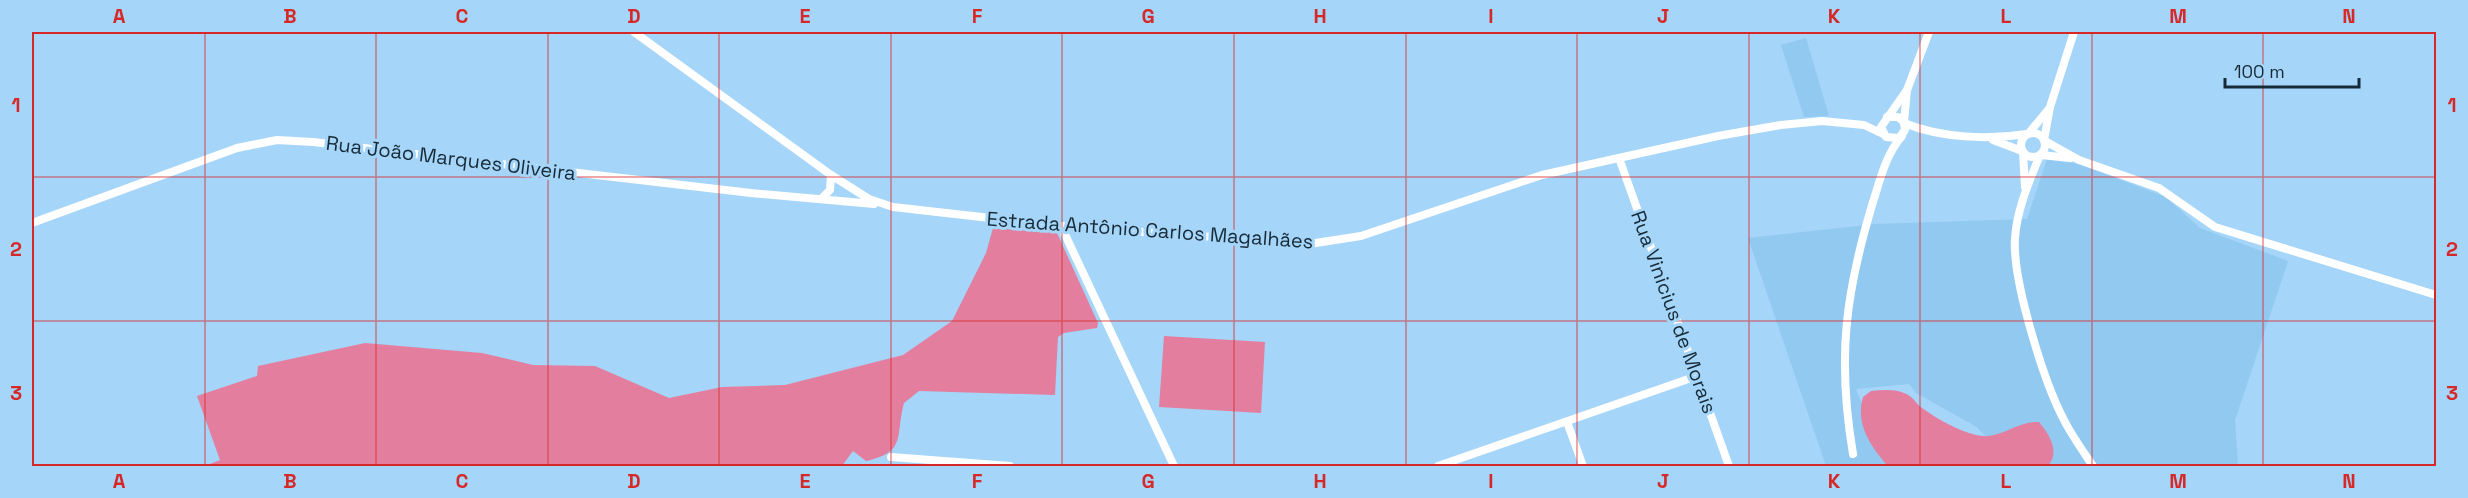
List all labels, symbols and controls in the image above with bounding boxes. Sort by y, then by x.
text: A [113,3,126,29]
text: B [283,3,297,29]
text: C [456,3,469,29]
text: D [627,3,641,29]
text: E [799,3,811,29]
text: F [972,3,983,29]
text: G [1141,3,1155,29]
text: H [1313,3,1327,29]
text: I [1488,3,1494,29]
text: J [1657,3,1669,29]
text: K [1828,3,1841,29]
text: L [2001,3,2012,29]
text: M [2169,3,2187,29]
text: N [2342,3,2356,29]
scale bar [2225,51,2358,89]
text: 100 m [2234,60,2285,83]
text: 1 [11,92,21,118]
text: 1 [2447,92,2457,118]
street label: Rua João Marques Oliveira [325,130,577,186]
street label: Estrada Antônio Carlos Magalhães [986,206,1314,254]
street label: Rua Vinicius de Morais [1625,207,1723,417]
text: 2 [10,236,22,262]
text: 2 [2446,236,2458,262]
text: 3 [10,380,22,406]
text: 3 [2446,380,2458,406]
text: A [113,468,126,494]
text: B [283,468,297,494]
text: C [456,468,469,494]
text: D [627,468,641,494]
text: E [799,468,811,494]
text: F [972,468,983,494]
text: G [1141,468,1155,494]
text: H [1313,468,1327,494]
text: I [1488,468,1494,494]
text: J [1657,468,1669,494]
text: K [1828,468,1841,494]
text: L [2001,468,2012,494]
text: M [2169,468,2187,494]
text: N [2342,468,2356,494]

